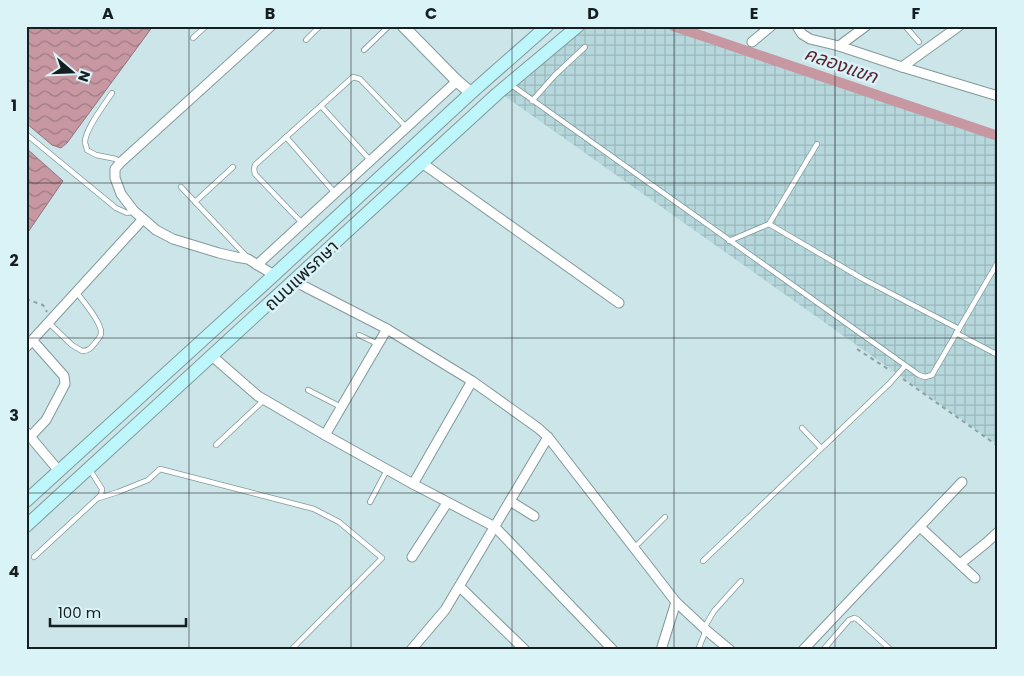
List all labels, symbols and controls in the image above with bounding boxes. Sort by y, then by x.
text: A [102,2,114,25]
text: B [265,2,275,25]
text: C [425,2,437,25]
text: D [587,2,599,25]
text: E [750,2,758,25]
text: F [912,2,921,25]
water label: คลองแขก [801,40,882,90]
north arrow [48,48,98,98]
text: N [73,68,95,84]
text: 1 [11,94,17,117]
street label: ถนนแพรกษา [258,234,344,316]
text: 2 [9,249,19,272]
text: 3 [9,404,19,427]
text: 4 [9,560,20,583]
scale bar [50,596,186,628]
text: 100 m [58,602,101,623]

